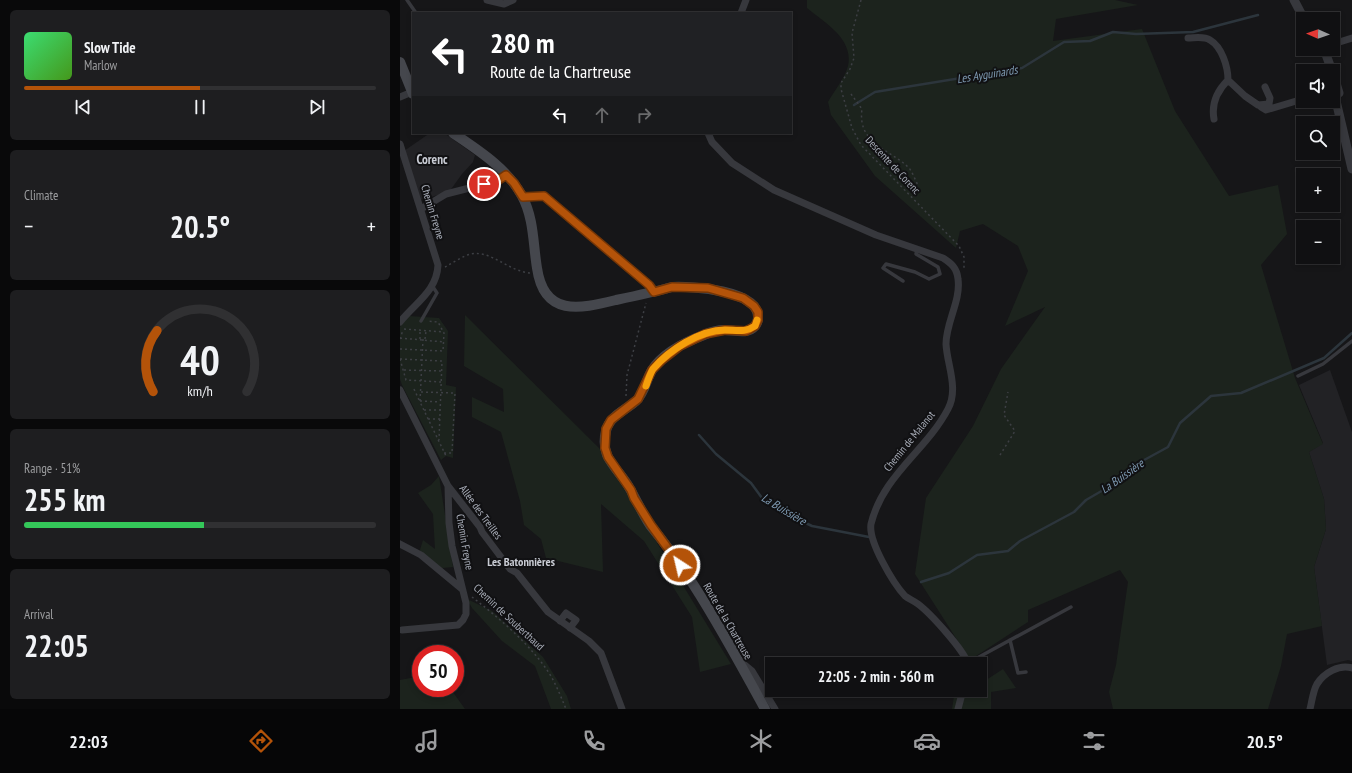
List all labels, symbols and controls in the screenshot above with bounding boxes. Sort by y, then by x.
north arrow [1296,12,1340,56]
map controls [1296,12,1340,264]
text: 280 m [490,24,554,61]
icon: left [424,28,476,80]
text: Slow Tide [84,38,136,57]
text: Marlow [84,57,117,74]
text: Route de la Chartreuse [490,60,631,83]
water label: Les Ayguinards [956,62,1020,86]
button: sound [1296,64,1340,108]
icon: previous [72,96,94,118]
icon: pause [189,96,211,118]
icon: next [306,96,328,118]
icon: left [549,104,571,126]
icon: ahead [591,104,613,126]
icon: right [633,104,655,126]
button: search [1296,116,1340,160]
street label: Descente de Corenc [863,133,924,197]
district label: Corenc [416,151,448,168]
pin [467,167,501,201]
button: + [1296,168,1340,212]
icon: arrive [473,173,495,195]
street label: Chemin Freyne [418,183,448,242]
text: Climate [24,187,58,204]
text: 20.5° [170,207,230,246]
text: − [24,212,33,240]
text: + [367,212,376,240]
button: − [1296,220,1340,264]
text: 40 [180,333,220,386]
text: km/h [187,381,213,400]
street label: Chemin de Malanot [880,408,938,474]
water label: La Buissière [1097,455,1147,496]
text: Range · 51% [24,460,80,477]
text: 255 km [24,480,105,519]
street label: Allée des Treilles [457,482,506,542]
water label: La Buissière [759,490,810,529]
street label: Chemin Freyne [453,513,477,572]
position arrow [659,544,701,586]
district label: Les Batonnières [487,554,555,569]
street label: Route de la Chartreuse [700,580,756,662]
street label: Chemin de Souberthaud [471,581,547,653]
text: Arrival [24,606,53,623]
text: 22:05 [24,626,89,665]
speed limit sign: 50 [412,645,464,697]
text: 22:05 · 2 min · 560 m [818,667,934,686]
icon: directions [247,727,275,755]
icon: music [413,727,441,755]
icon: phone [580,727,608,755]
icon: climate [747,727,775,755]
icon: car [913,727,941,755]
icon: filters [1080,727,1108,755]
text: 22:03 [69,730,108,753]
text: 20.5° [1247,730,1283,753]

